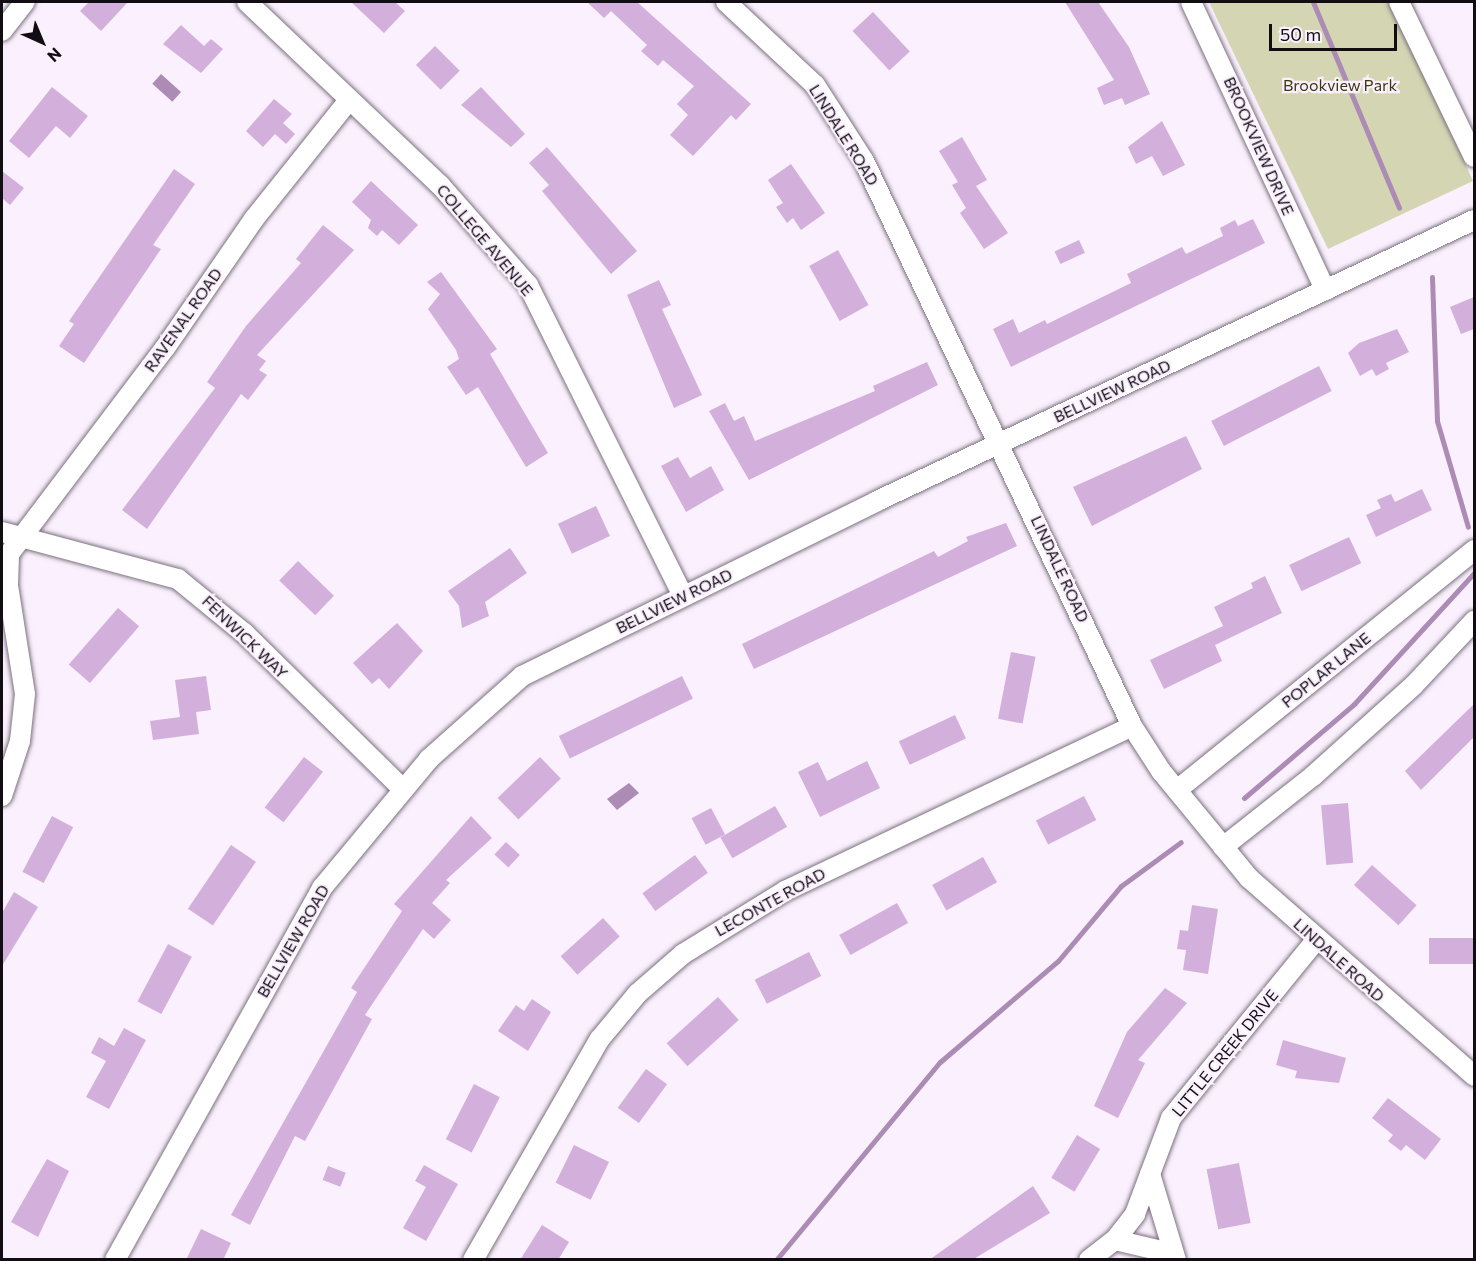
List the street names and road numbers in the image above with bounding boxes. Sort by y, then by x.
street label: BROOKVIEW DRIVE [1220,74,1298,218]
street label: LINDALE ROAD [805,81,883,189]
street label: COLLEGE AVENUE [433,180,537,300]
street label: RAVENAL ROAD [140,264,226,376]
street label: BELLVIEW ROAD [1050,355,1174,427]
street label: LINDALE ROAD [1027,513,1093,625]
street label: BELLVIEW ROAD [613,565,735,637]
street label: FENWICK WAY [198,591,292,683]
street label: POPLAR LANE [1278,628,1374,712]
street label: LECONTE ROAD [711,864,829,940]
street label: BELLVIEW ROAD [253,881,333,1001]
street label: LINDALE ROAD [1290,914,1388,1006]
street label: LITTLE CREEK DRIVE [1168,986,1282,1120]

